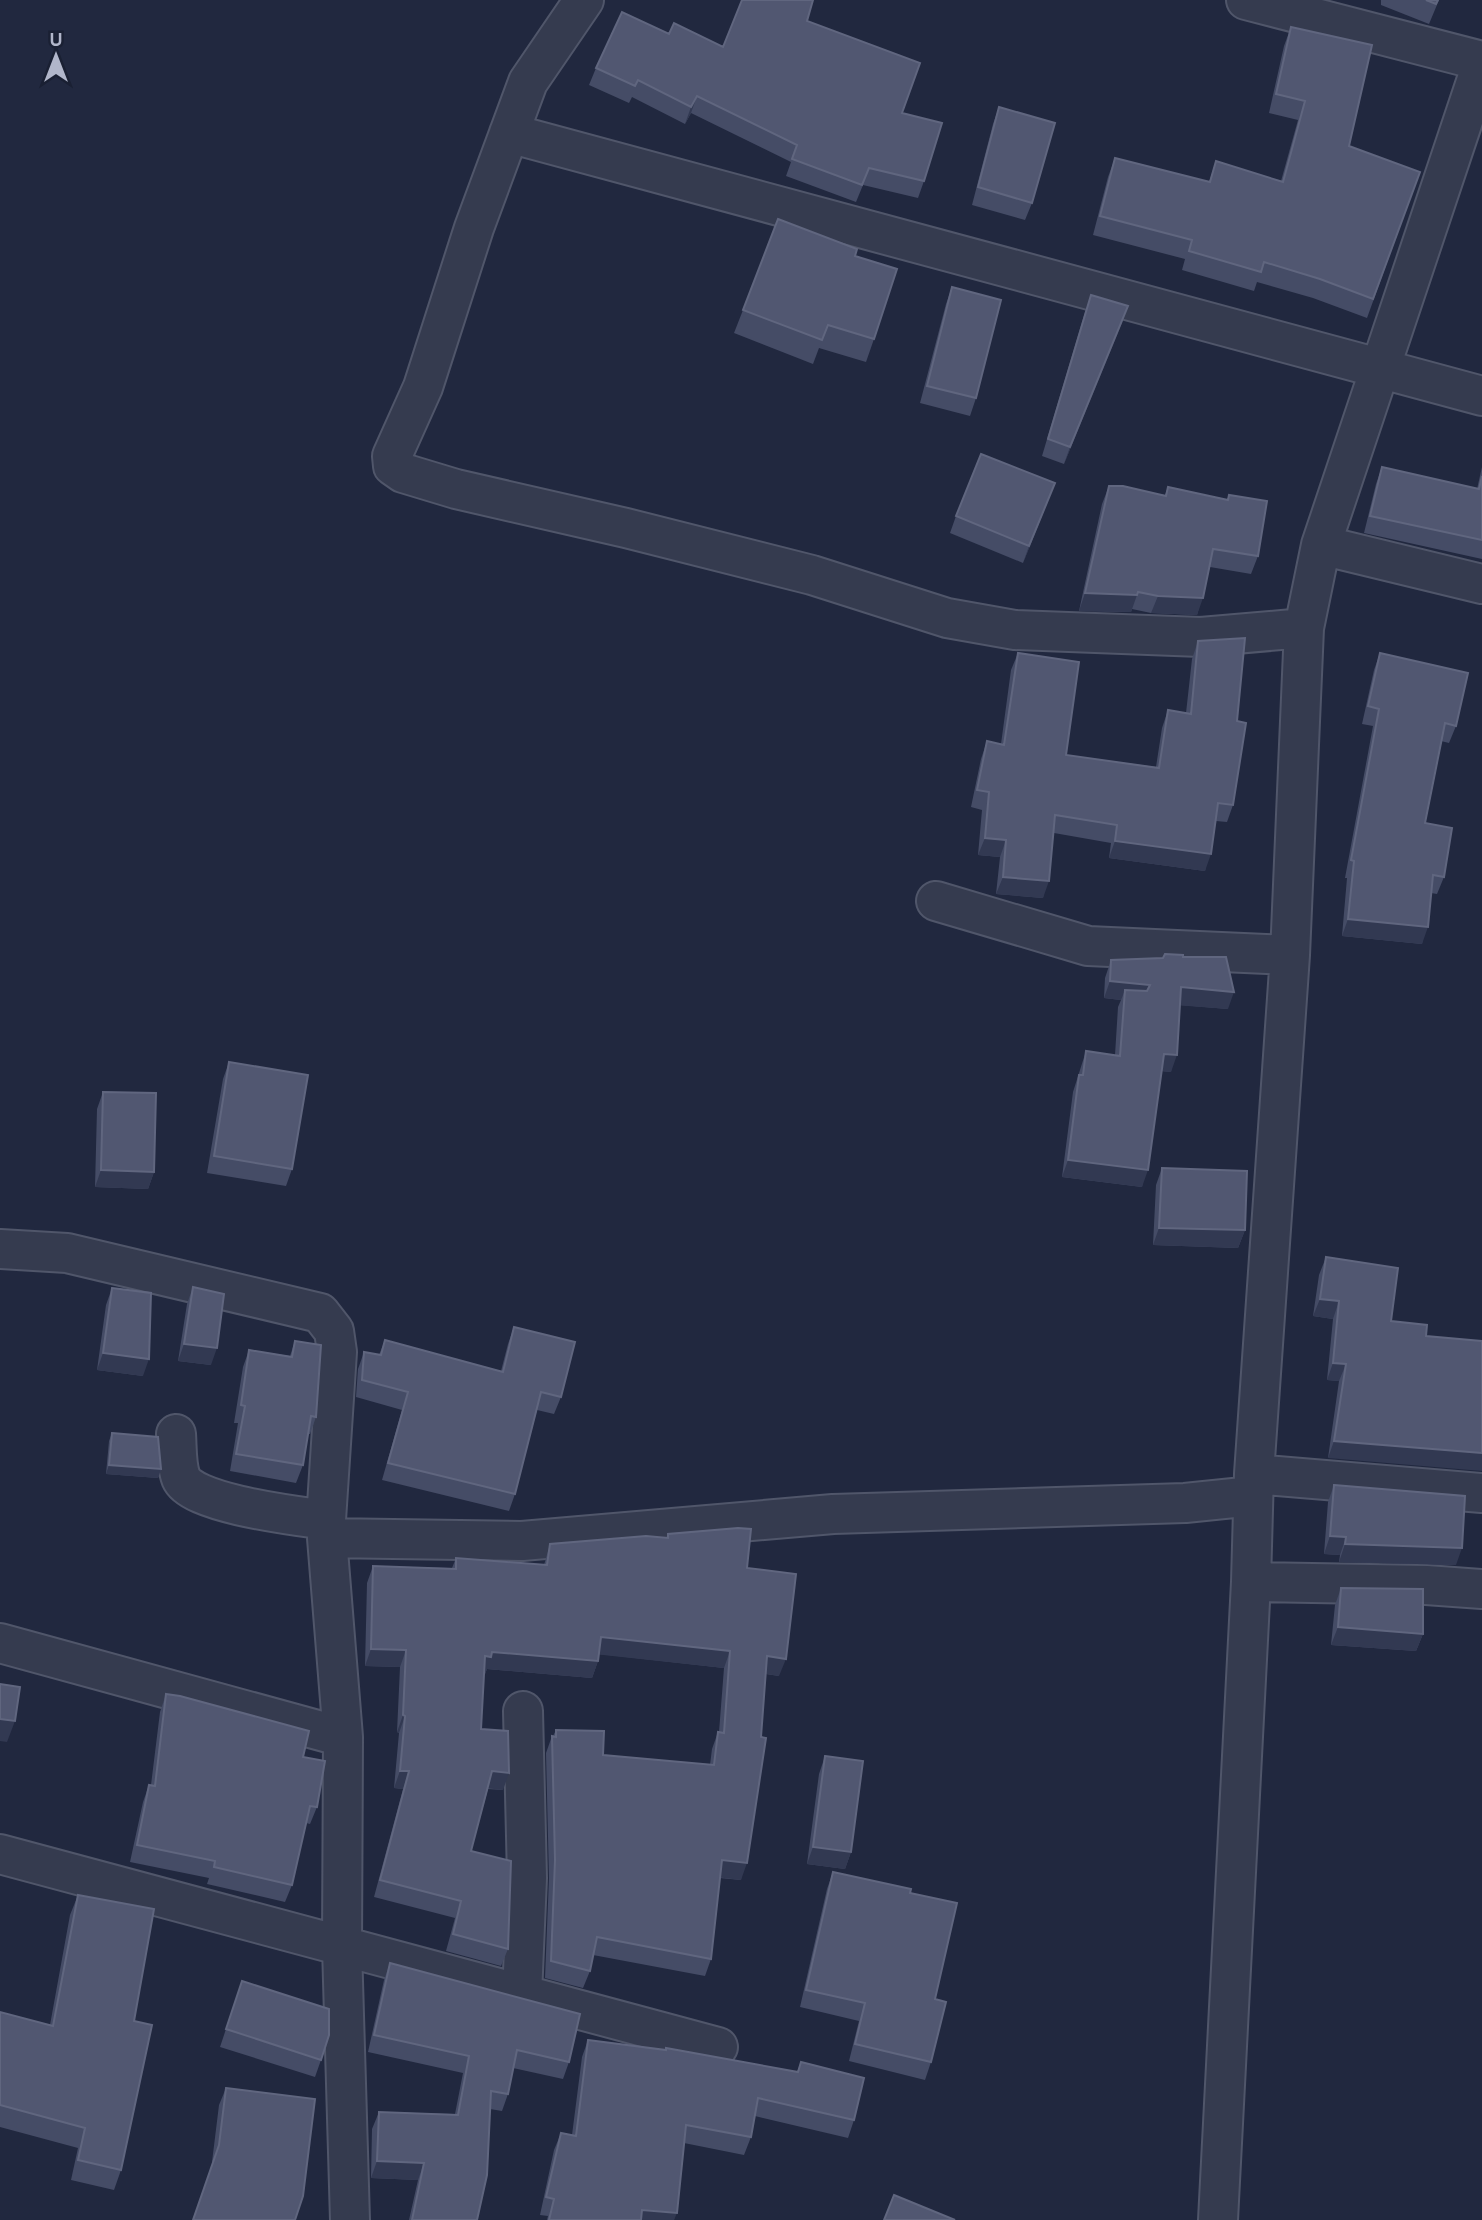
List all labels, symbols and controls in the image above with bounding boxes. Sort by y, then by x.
north arrow [21,21,91,91]
text: U [49,29,63,53]

